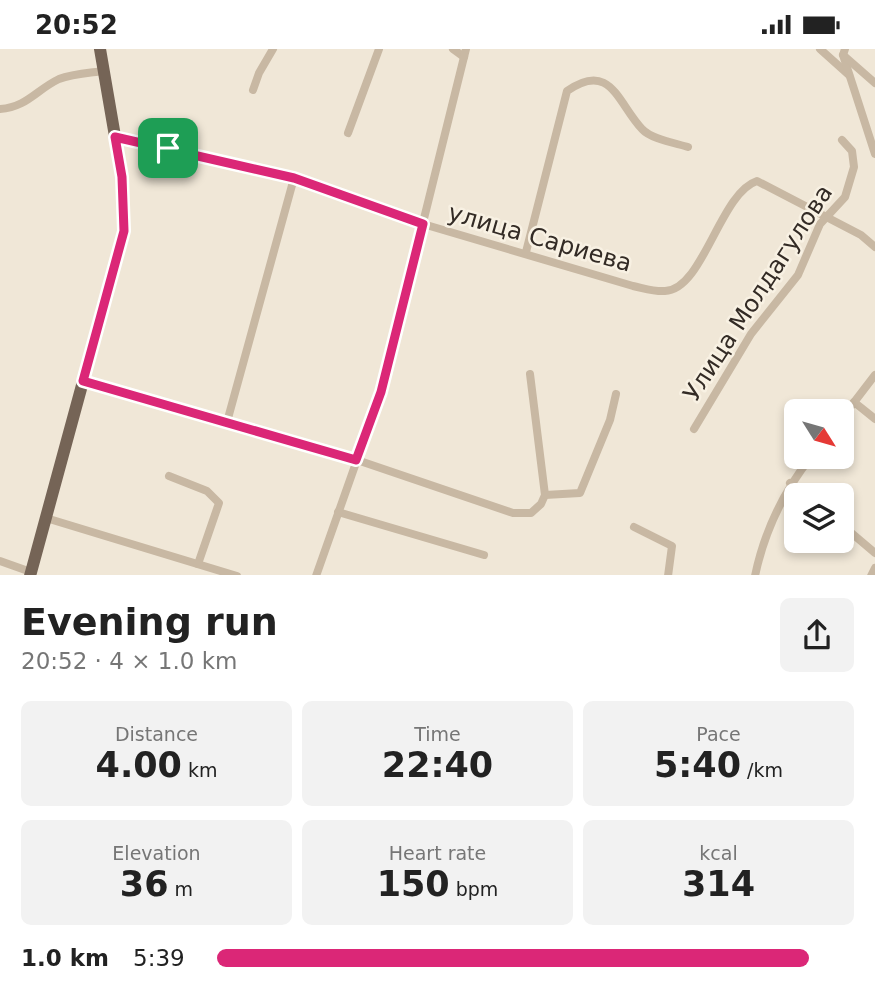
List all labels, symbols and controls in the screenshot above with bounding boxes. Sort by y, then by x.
text: 20:52 [35,10,118,40]
pin [138,118,198,178]
icon: arrive [149,129,187,167]
street label: Улица Молдагулова [678,180,838,406]
street label: улица Сариева [445,198,635,278]
north arrow [784,399,854,469]
map controls [784,399,854,553]
button: layers [784,483,854,553]
button: share [780,598,854,672]
text: Evening run [21,600,278,644]
text: 20:52 · 4 × 1.0 km [21,648,237,674]
text: Distance [115,723,198,745]
text: Time [414,723,461,745]
text: Pace [696,723,741,745]
text: 4.00 [96,745,182,785]
text: 22:40 [382,745,493,785]
text: 5:40 [654,745,741,785]
text: km [182,759,217,781]
text: /km [741,759,783,781]
text: Elevation [112,842,201,864]
text: Heart rate [389,842,486,864]
text: kcal [699,842,738,864]
text: 36 [120,864,169,904]
text: 150 [377,864,450,904]
text: 314 [682,864,755,904]
text: m [169,878,193,900]
text: bpm [450,878,498,900]
text: 1.0 km [21,945,109,971]
text: 5:39 [133,945,185,971]

